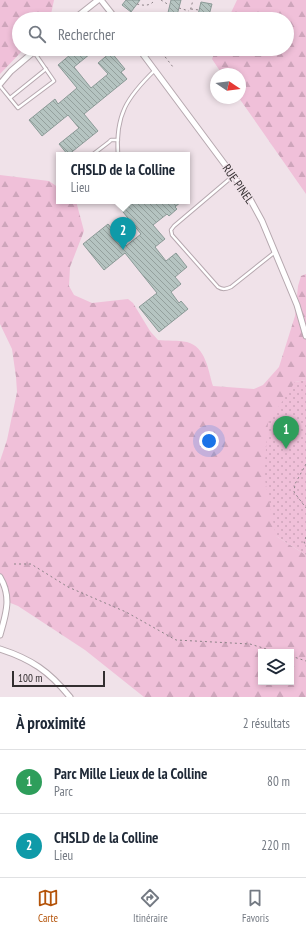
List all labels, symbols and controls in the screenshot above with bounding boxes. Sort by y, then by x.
search box [12,12,294,56]
icon: search [26,23,48,45]
text: Rechercher [58,25,115,44]
north arrow [210,68,246,104]
popup [56,152,190,204]
text: CHSLD de la Colline [71,160,175,179]
street label: RUE PINEL [220,161,257,206]
text: Lieu [71,179,90,196]
pin: 2 [110,217,136,250]
pin: 1 [273,416,299,449]
your location [199,431,219,451]
map controls [258,649,294,685]
button: layers [258,649,294,685]
scale bar [12,669,105,688]
text: 100 m [18,671,42,685]
text: À proximité [16,712,86,734]
text: 2 résultats [243,715,290,732]
text: Parc Mille Lieux de la Colline [54,764,208,783]
text: 1 [26,773,32,790]
text: 80 m [267,773,290,790]
text: Parc [54,783,73,800]
text: CHSLD de la Colline [54,828,159,847]
text: 2 [26,837,32,854]
text: 220 m [261,837,290,854]
text: Lieu [54,847,73,864]
tab: Carte [37,887,59,925]
tab: Itinéraire [133,887,168,925]
tab: Favoris [242,887,269,925]

